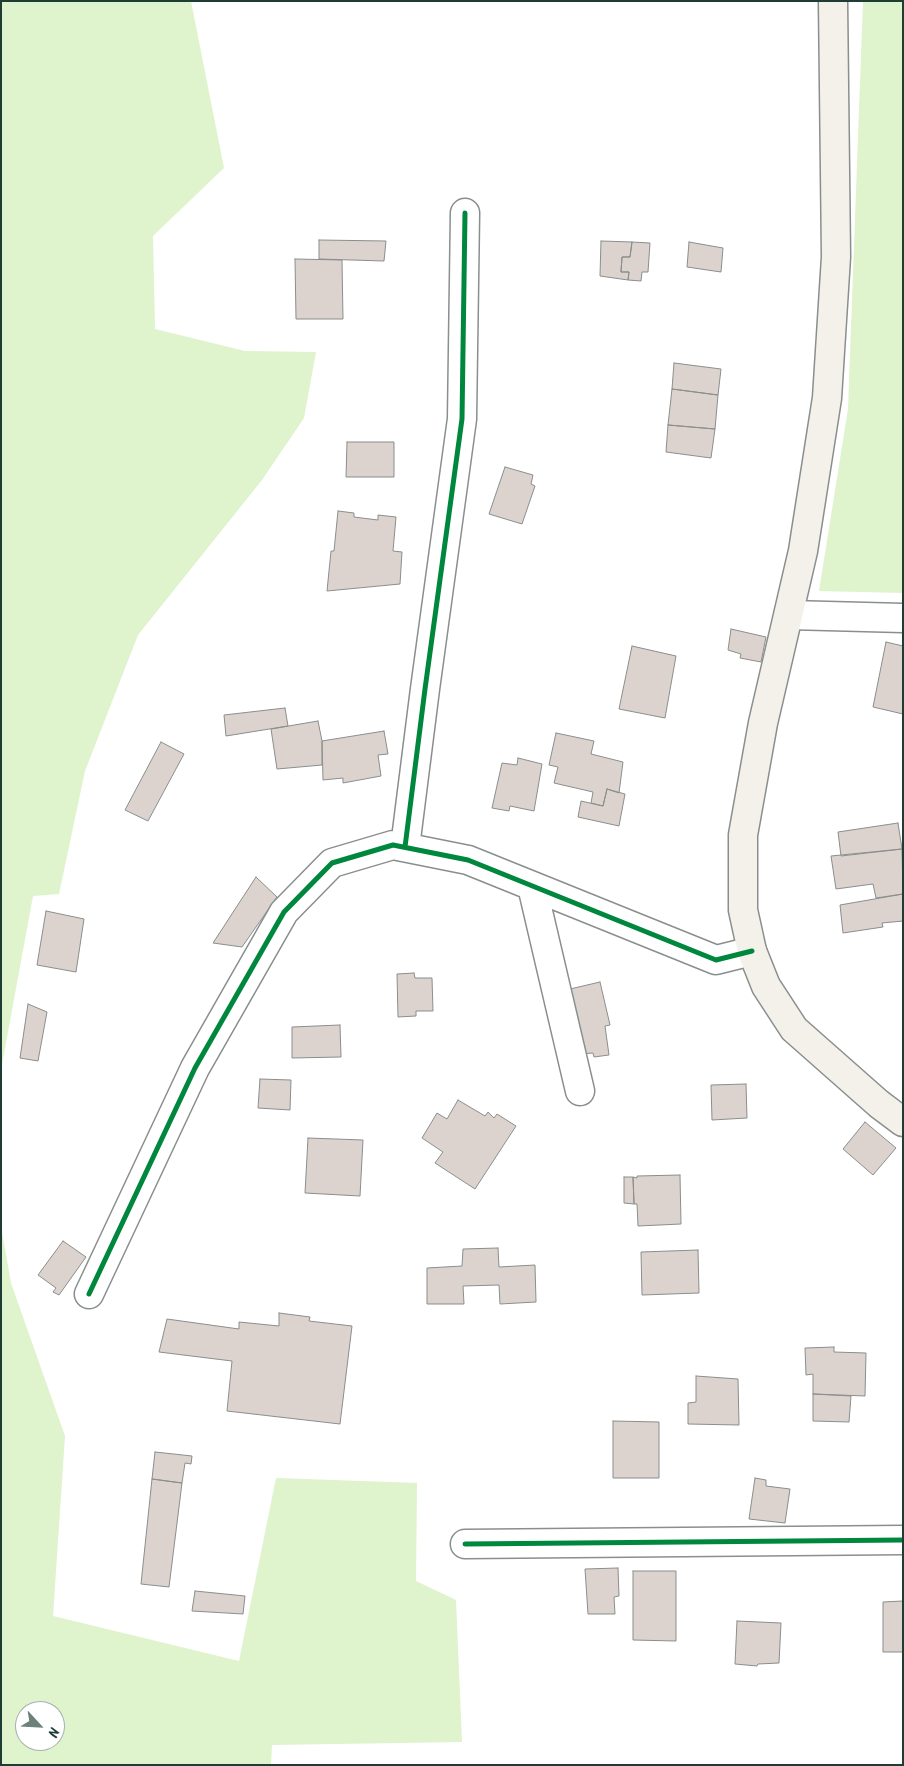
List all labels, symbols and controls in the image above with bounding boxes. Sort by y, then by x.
north arrow [15,1701,65,1751]
text: N [41,1723,65,1741]

